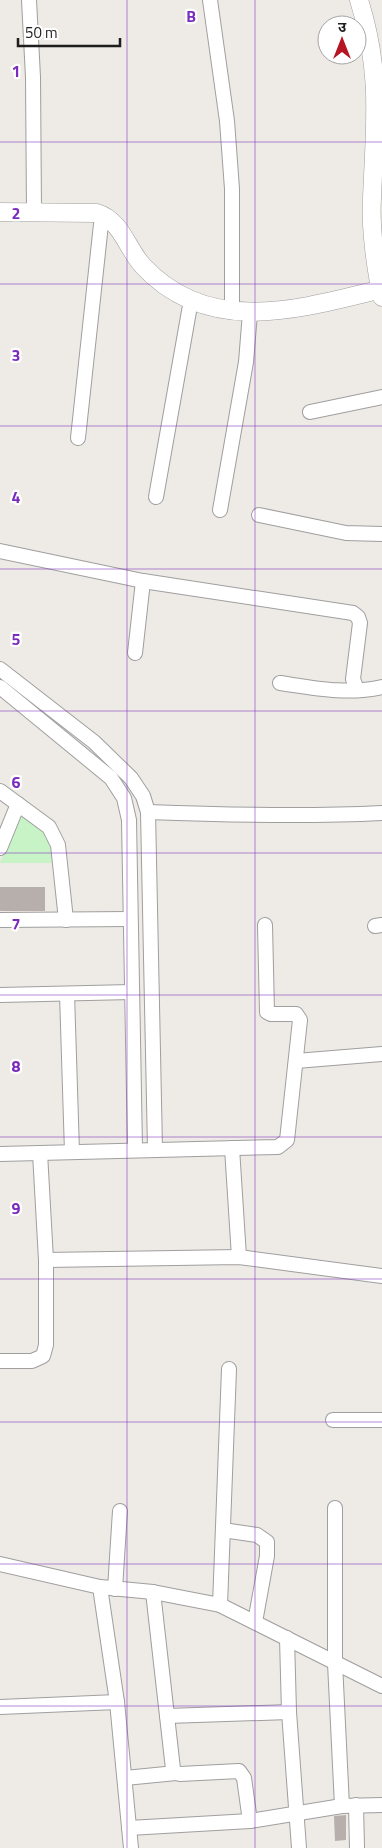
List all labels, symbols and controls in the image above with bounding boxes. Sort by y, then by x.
text: B [186,4,196,28]
scale bar [18,15,120,47]
north arrow [317,15,367,65]
text: उ [338,16,347,37]
text: 50 m [25,21,58,44]
text: 1 [12,59,20,83]
text: 2 [12,201,20,225]
text: 3 [12,343,20,367]
text: 4 [12,485,21,509]
text: 5 [12,627,21,651]
text: 6 [12,770,21,794]
text: 7 [12,912,20,936]
text: 8 [12,1054,21,1078]
text: 9 [12,1196,21,1220]

